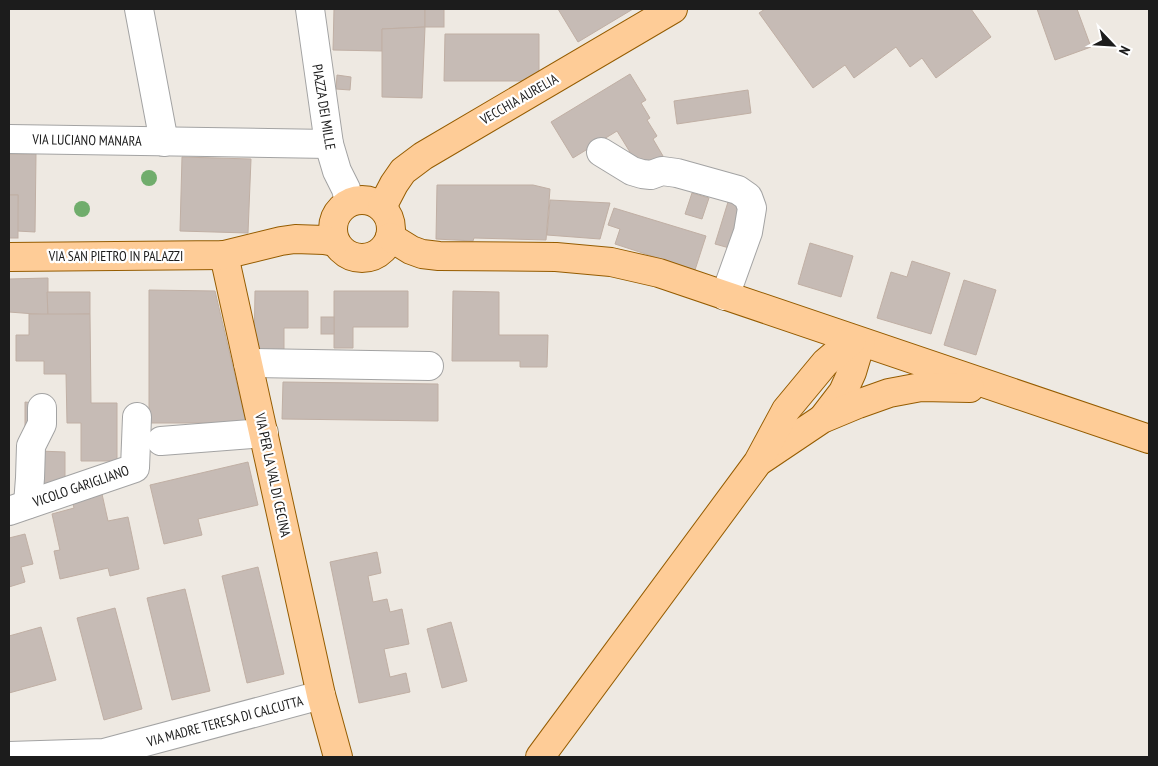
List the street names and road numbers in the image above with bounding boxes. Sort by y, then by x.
street label: PIAZZA DEI MILLE [308,63,340,151]
street label: VECCHIA AURELIA [476,69,561,129]
street label: VIA LUCIANO MANARA [31,130,142,150]
street label: VIA SAN PIETRO IN PALAZZI [48,247,183,265]
street label: VIA PER LA VAL DI CECINA [251,410,295,539]
street label: VICOLO GARIGLIANO [30,461,132,511]
street label: VIA MADRE TERESA DI CALCUTTA [144,691,305,751]

